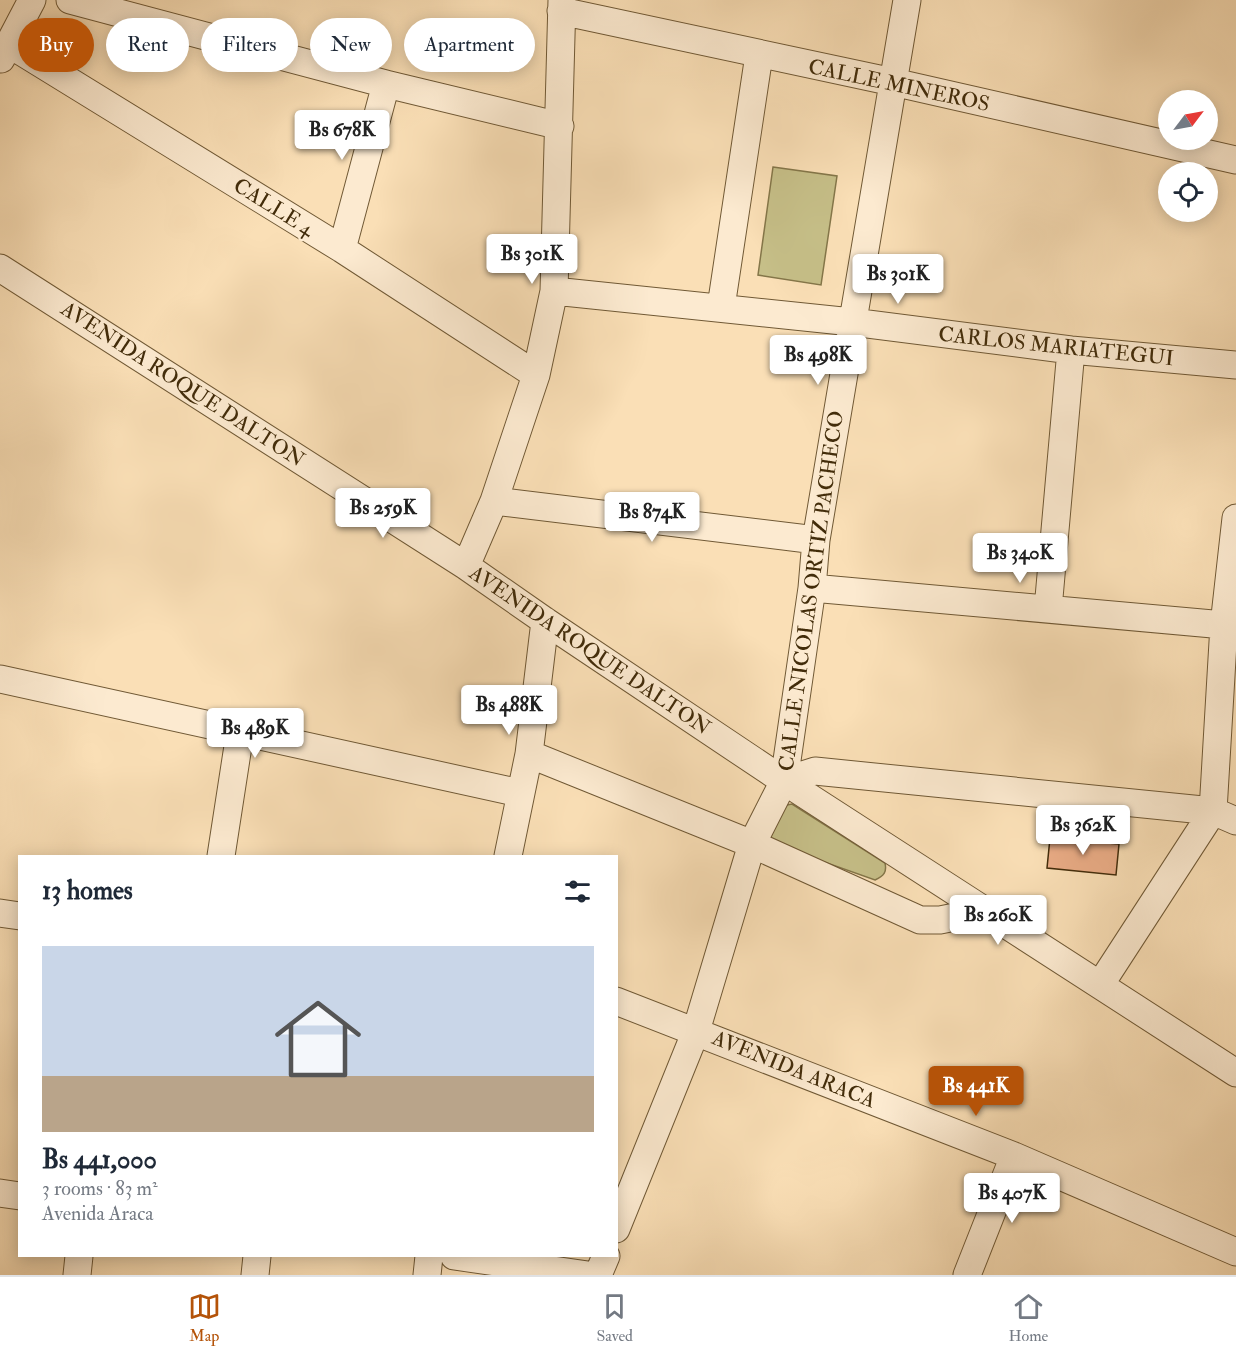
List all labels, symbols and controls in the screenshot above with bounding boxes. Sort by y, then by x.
chip: Buy [18,18,94,72]
chip: Rent [106,18,189,72]
chip: Filters [201,18,298,72]
chip: New [310,18,392,72]
chip: Apartment [404,18,535,72]
street label: CALLE MINEROS [806,53,992,118]
north arrow [1158,90,1218,150]
map controls [1158,90,1218,222]
pin: Bs 678K [287,110,397,161]
text: Bs 678K [309,117,375,142]
button: locate [1158,162,1218,222]
street label: CALLE 4 [228,172,320,244]
pin: Bs 301K [477,234,587,285]
text: Bs 301K [500,241,564,266]
pin: Bs 301K [843,254,953,305]
text: Bs 301K [866,261,930,286]
street label: AVENIDA ROQUE DALTON [55,295,310,474]
street label: CARLOS MARIATEGUI [937,321,1175,372]
pin: Bs 498K [763,335,873,386]
text: Bs 498K [784,342,852,367]
street label: CALLE NICOLAS ORTIZ PACHECO [773,409,850,773]
pin: Bs 259K [328,488,438,539]
pin: Bs 874K [597,492,707,543]
text: Bs 259K [349,495,417,520]
text: Bs 874K [619,499,685,524]
pin: Bs 340K [965,533,1075,584]
text: Bs 340K [987,540,1053,565]
street label: AVENIDA ROQUE DALTON [463,559,716,742]
pin: Bs 488K [454,685,564,736]
text: Bs 488K [475,692,543,717]
pin: Bs 489K [200,708,310,759]
text: Bs 489K [221,715,289,740]
pin: Bs 362K [1028,805,1138,856]
text: Bs 362K [1050,812,1116,837]
text: 13 homes [42,875,133,907]
icon: filters [561,875,594,908]
pin: Bs 260K [943,895,1053,946]
text: Bs 260K [964,902,1032,927]
icon: home [264,985,372,1093]
street label: AVENIDA ARACA [707,1024,880,1115]
pin: Bs 441K [921,1066,1031,1117]
text: Bs 441K [943,1073,1009,1098]
text: Bs 441,000 [42,1144,157,1176]
pin: Bs 407K [957,1173,1067,1224]
text: 3 rooms · 83 m² [42,1176,158,1201]
text: Bs 407K [978,1180,1046,1205]
text: Avenida Araca [42,1201,154,1226]
tab: Map [188,1290,221,1346]
tab: Saved [596,1290,633,1346]
tab: Home [1009,1290,1048,1346]

